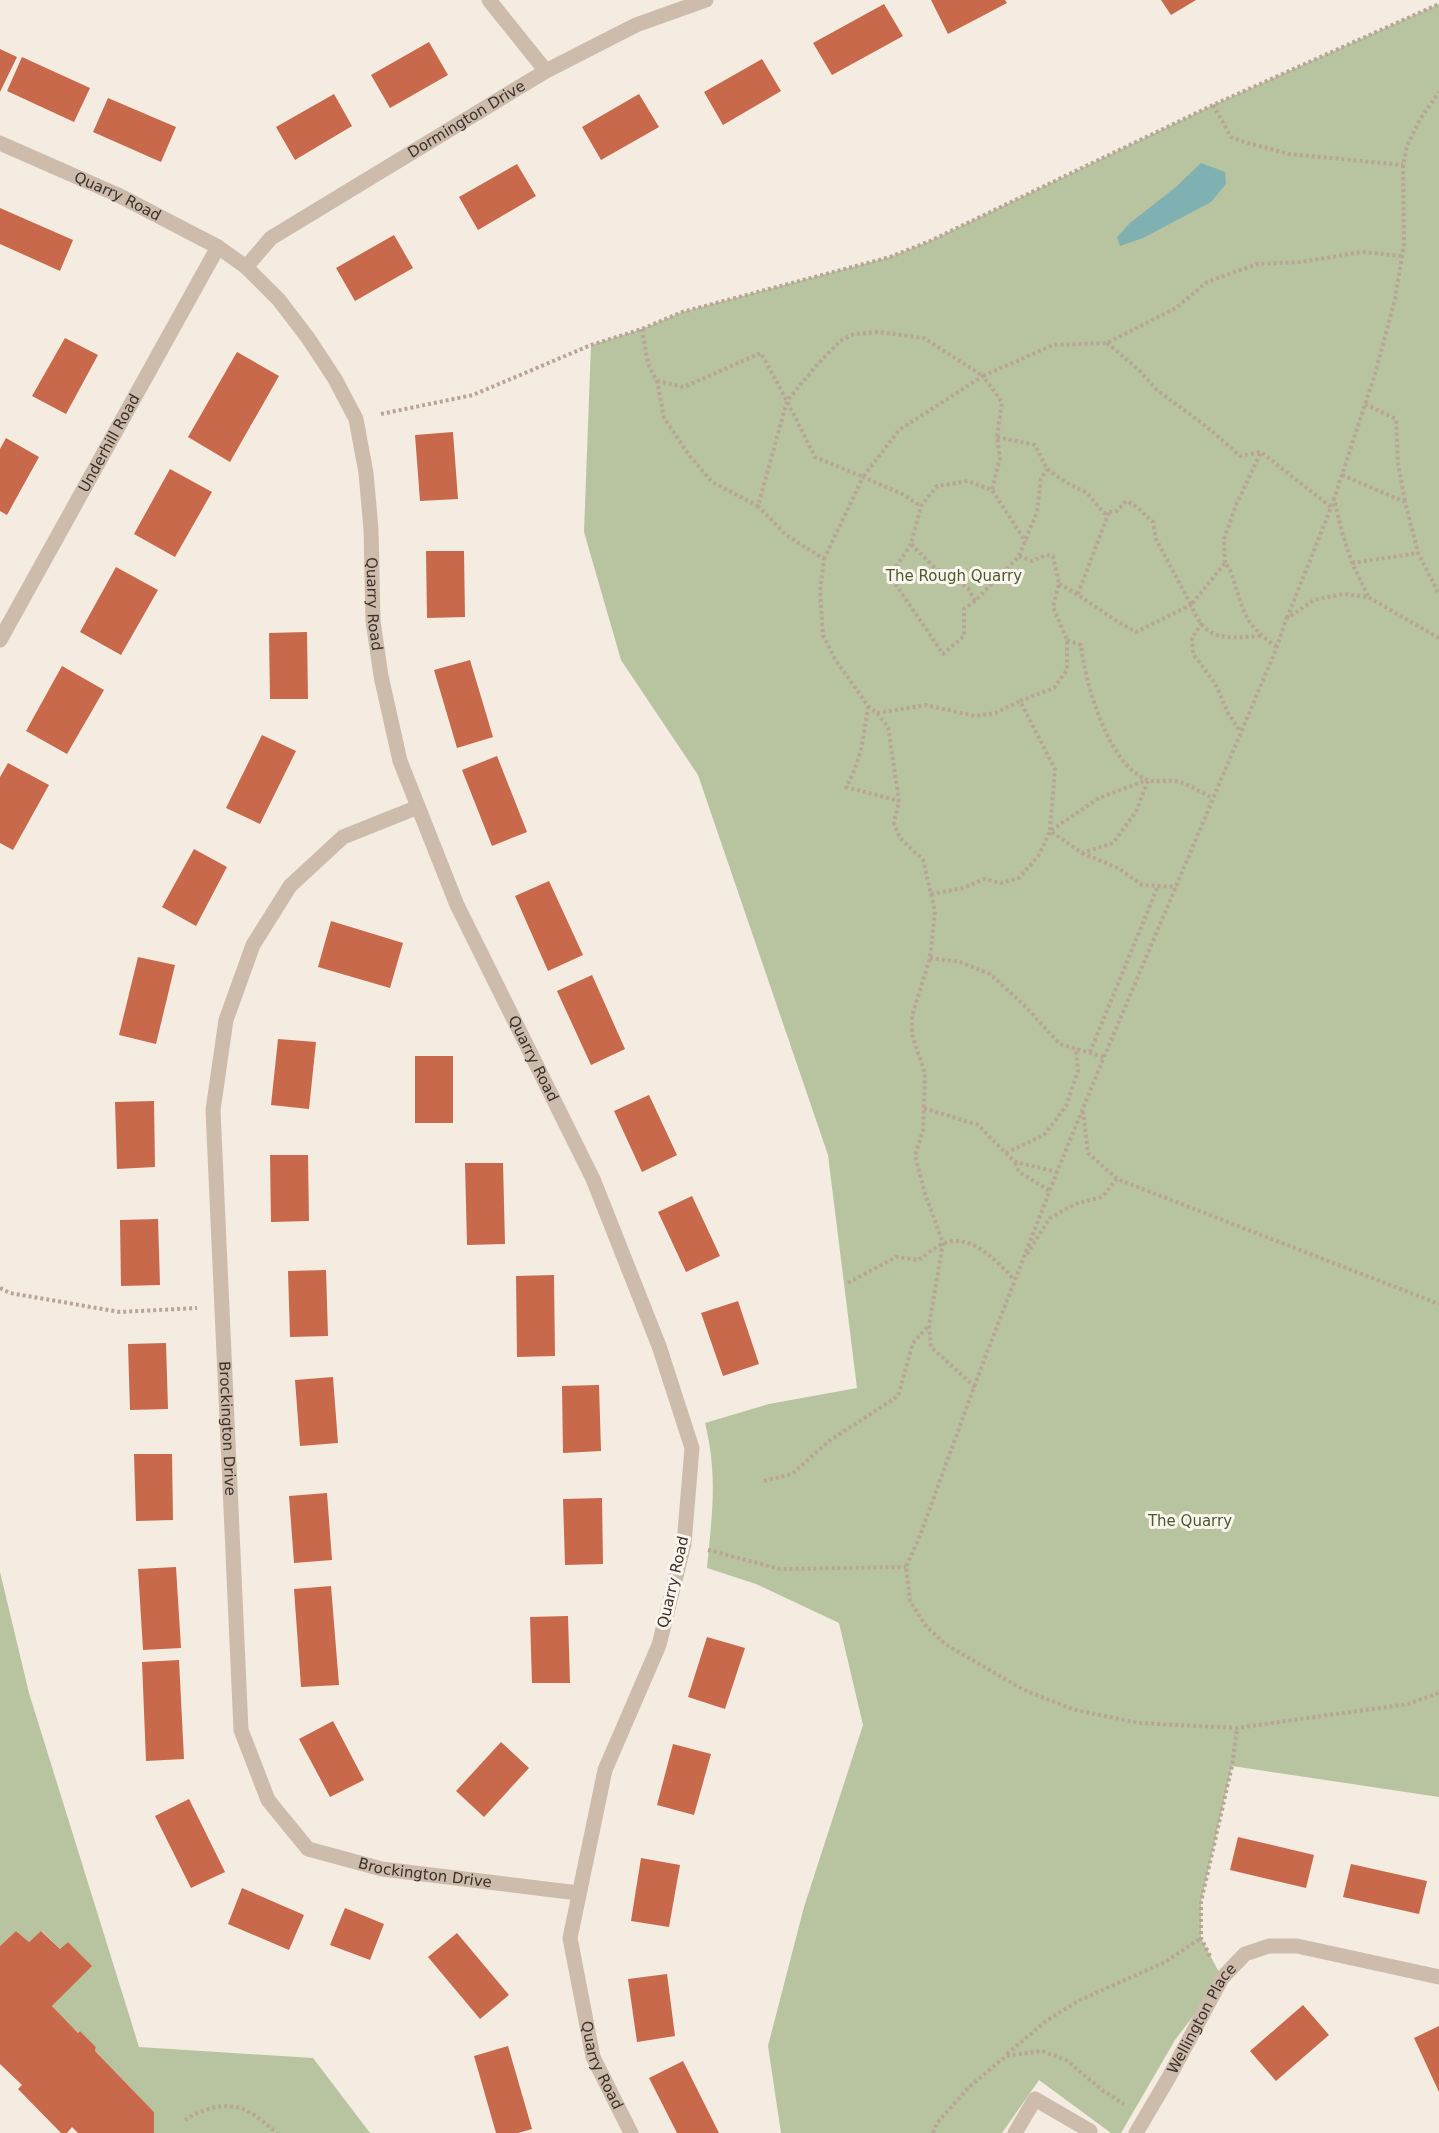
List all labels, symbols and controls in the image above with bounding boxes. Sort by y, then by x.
street label: Dormington Drive [405,77,528,162]
street label: Quarry Road [71,168,164,225]
street label: Underhill Road [75,391,144,496]
street label: Quarry Road [363,557,386,652]
park label: The Rough Quarry [885,567,1022,585]
street label: Quarry Road [504,1013,562,1105]
street label: Brockington Drive [215,1361,239,1496]
park label: The Quarry [1147,1512,1232,1530]
street label: Quarry Road [654,1534,692,1630]
street label: Brockington Drive [356,1854,493,1891]
street label: Wellington Place [1163,1960,1240,2077]
street label: Quarry Road [577,2019,627,2112]

